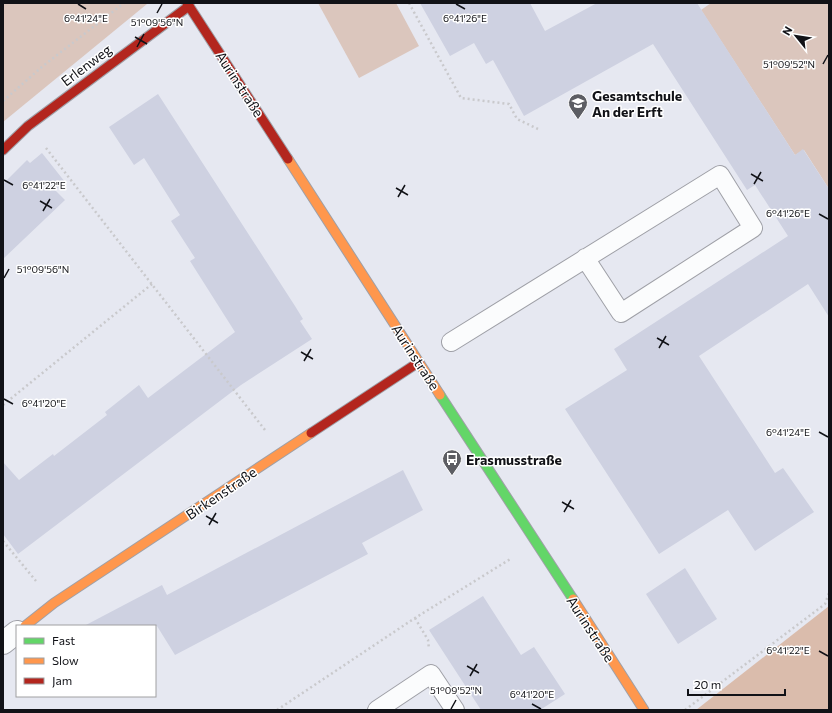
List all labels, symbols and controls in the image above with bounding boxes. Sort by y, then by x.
text: 6°41'24"E [64,12,108,24]
text: 6°41'26"E [443,12,487,24]
text: 51°09'56"N [131,16,183,28]
north arrow [776,16,816,56]
text: N [779,24,795,38]
street label: Erlenweg [57,40,115,89]
street label: Aurinstraße [212,48,268,120]
text: 51°09'52"N [763,58,815,70]
place label: Gesamtschule An der Erft [592,87,682,120]
school or university icon: Gesamtschule An der Erft [567,92,589,120]
text: 6°41'22"E [22,179,66,191]
text: 6°41'26"E [766,207,810,219]
text: 51°09'56"N [17,263,69,275]
street label: Aurinstraße [388,321,444,393]
text: 6°41'20"E [22,397,66,409]
text: 6°41'24"E [766,426,810,438]
bus stop icon: Erasmusstraße [441,448,463,476]
place label: Erasmusstraße [466,451,562,468]
street label: Birkenstraße [182,463,260,523]
street label: Aurinstraße [563,593,619,665]
legend [16,625,156,697]
text: Fast [52,633,75,647]
text: 6°41'22"E [766,644,810,656]
text: Slow [52,653,79,667]
scale bar [688,671,785,697]
text: Jam [52,673,72,688]
text: 20 m [694,677,721,691]
text: 51°09'52"N [430,684,482,696]
text: 6°41'20"E [510,688,554,700]

